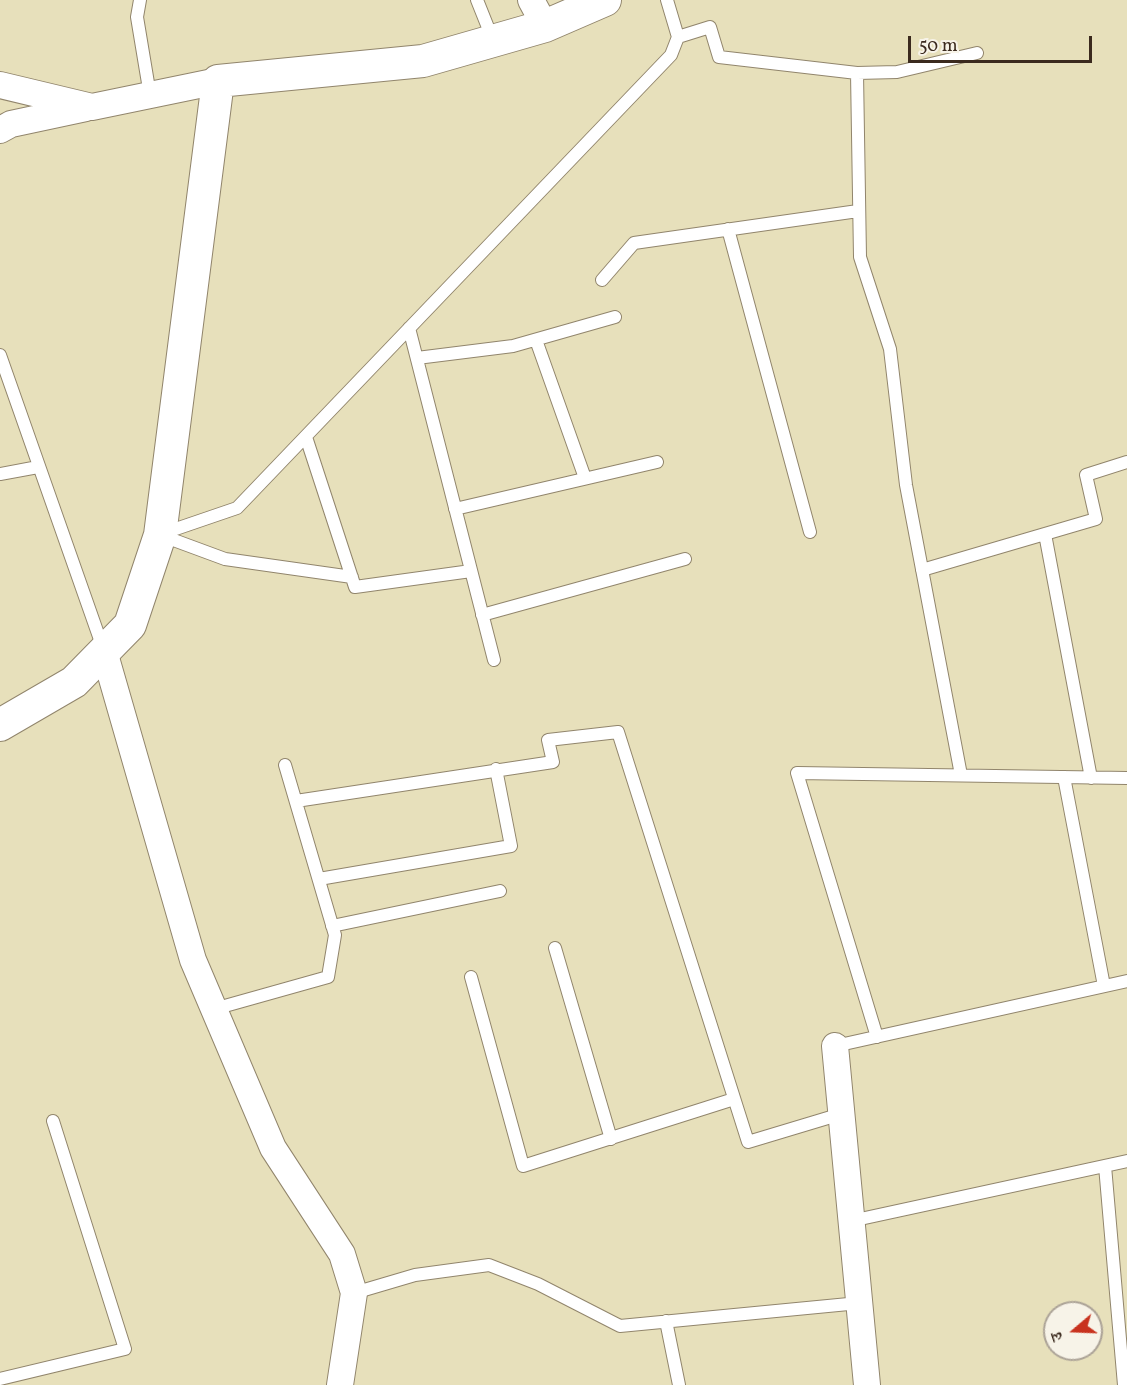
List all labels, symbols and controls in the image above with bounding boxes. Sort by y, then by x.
scale bar [911,24,1096,62]
text: 50 m [919,34,958,59]
north arrow [1043,1301,1103,1361]
text: उ [1046,1329,1070,1344]

